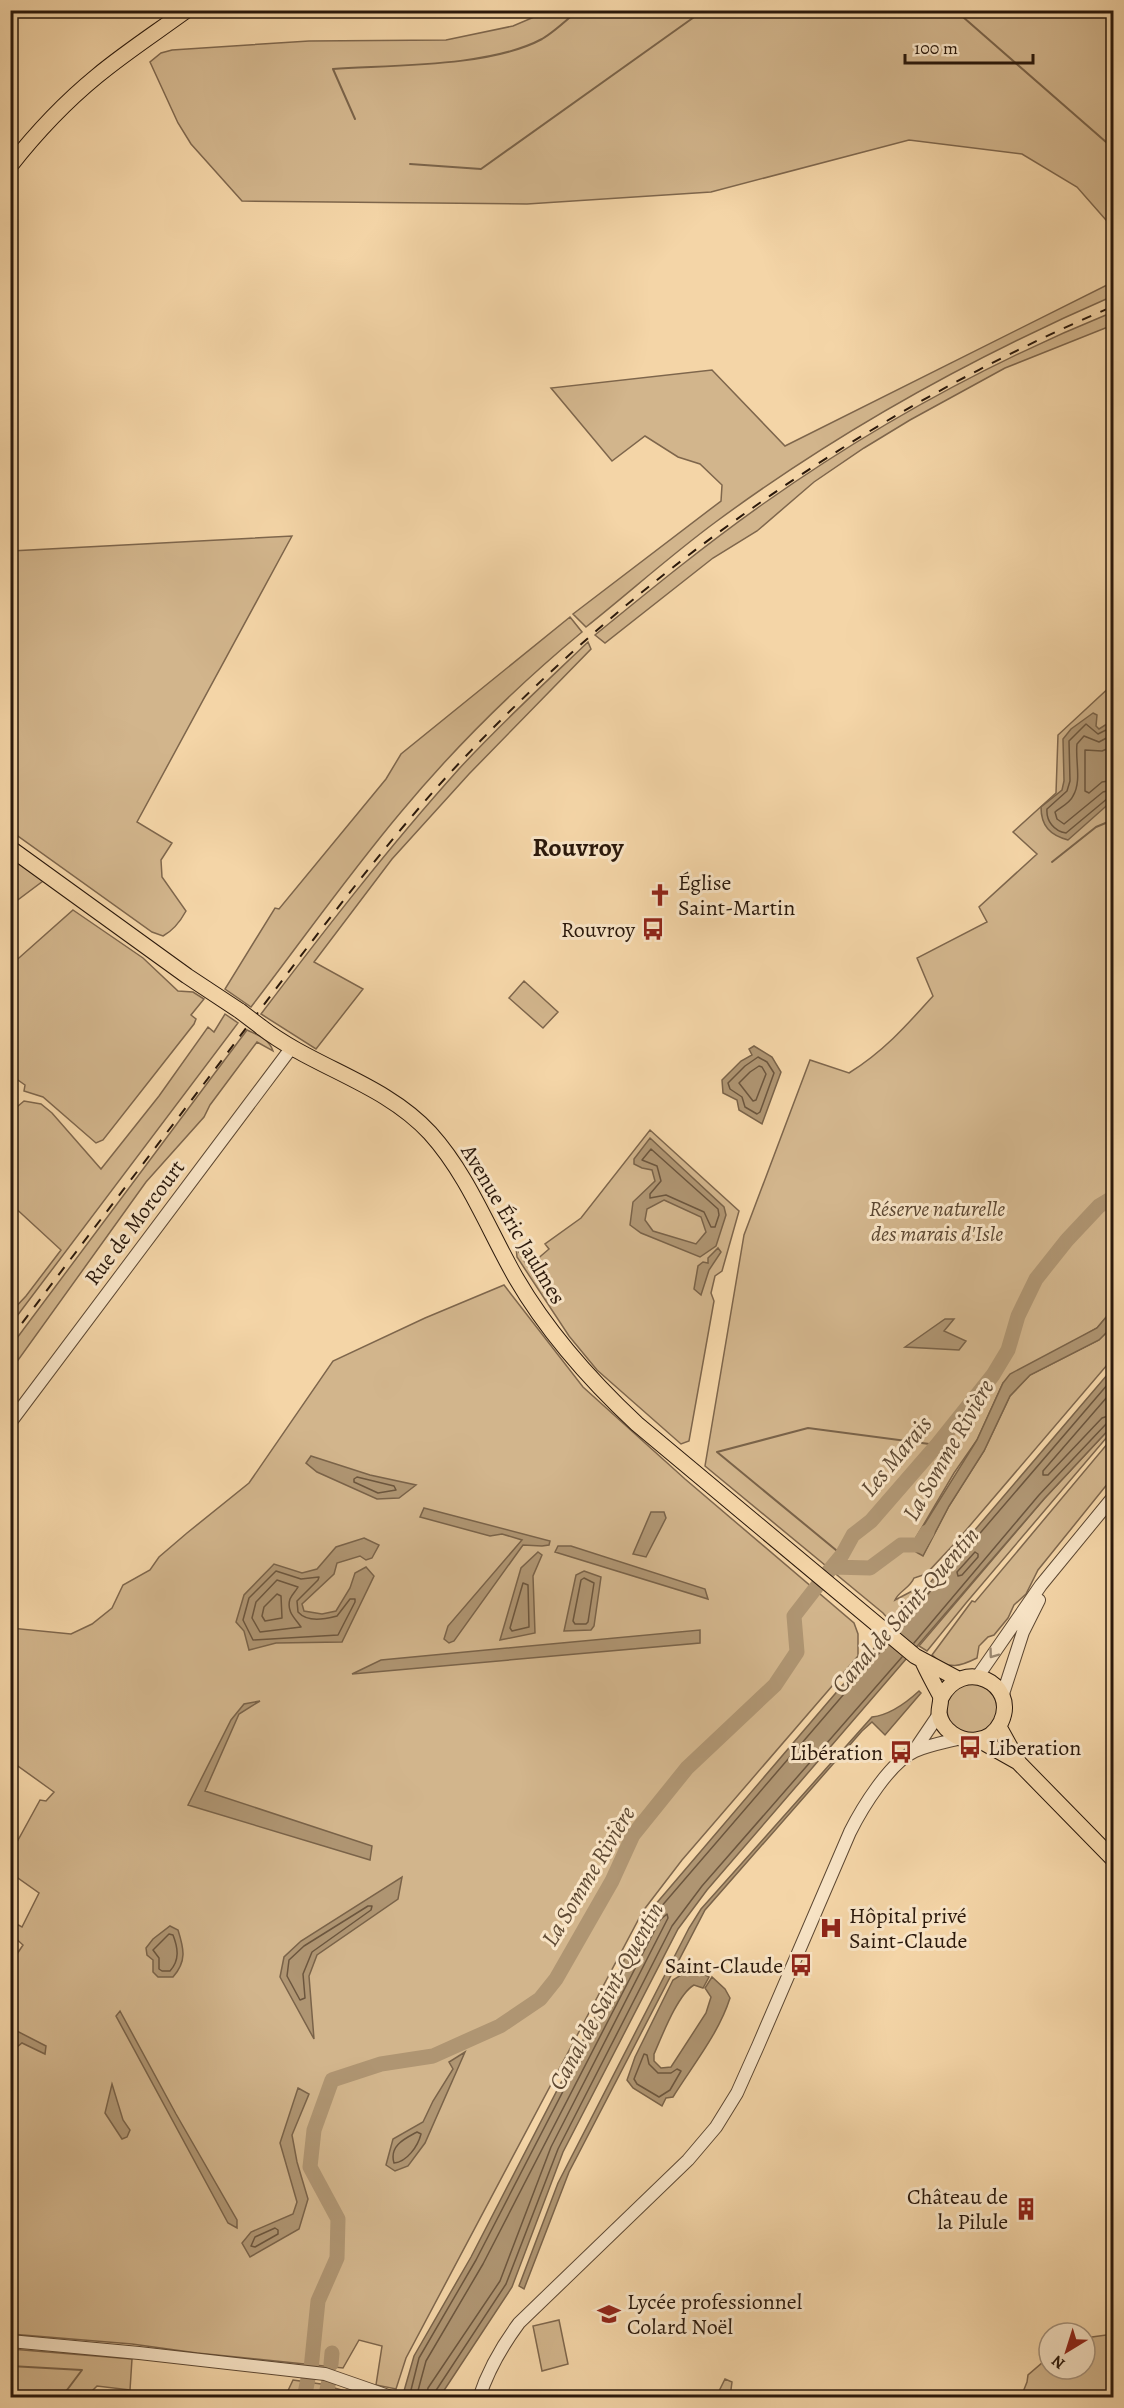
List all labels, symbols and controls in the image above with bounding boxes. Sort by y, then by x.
scale bar [905,27,1032,65]
text: 100 m [914,36,958,60]
district label: Rouvroy [532,830,625,865]
place label: Église Saint-Martin [678,868,795,923]
church icon: Église Saint-Martin [647,882,673,908]
place label: Rouvroy [561,915,635,945]
bus stop icon: Rouvroy [640,916,666,942]
street label: Avenue Éric Jaulmes [453,1138,573,1310]
street label: Rue de Morcourt [78,1154,192,1291]
park label: Réserve naturelle des marais d'Isle [869,1194,1005,1249]
water label: La Somme Rivière [895,1373,1002,1526]
water label: Les Marais [853,1409,939,1503]
water label: Canal de Saint-Quentin [824,1520,986,1700]
one-way arrow [990,1648,1001,1659]
place label: Liberation [988,1733,1081,1763]
bus stop icon: Liberation [957,1734,983,1760]
place label: Libération [790,1738,883,1768]
bus stop icon: Libération [888,1739,914,1765]
water label: La Somme Rivière [534,1800,643,1952]
water label: Canal de Saint-Quentin [541,1896,671,2096]
place label: Hôpital privé Saint-Claude [849,1901,967,1956]
hospital icon: Hôpital privé Saint-Claude [818,1915,844,1941]
place label: Saint-Claude [665,1951,783,1981]
bus stop icon: Saint-Claude [788,1952,814,1978]
place label: Château de la Pilule [907,2182,1008,2237]
building icon: Château de la Pilule [1013,2196,1039,2222]
place label: Lycée professionnel Colard Noël [627,2287,802,2342]
school or university icon: Lycée professionnel Colard Noël [596,2301,622,2327]
north arrow [1037,2321,1097,2381]
text: N [1047,2350,1070,2374]

